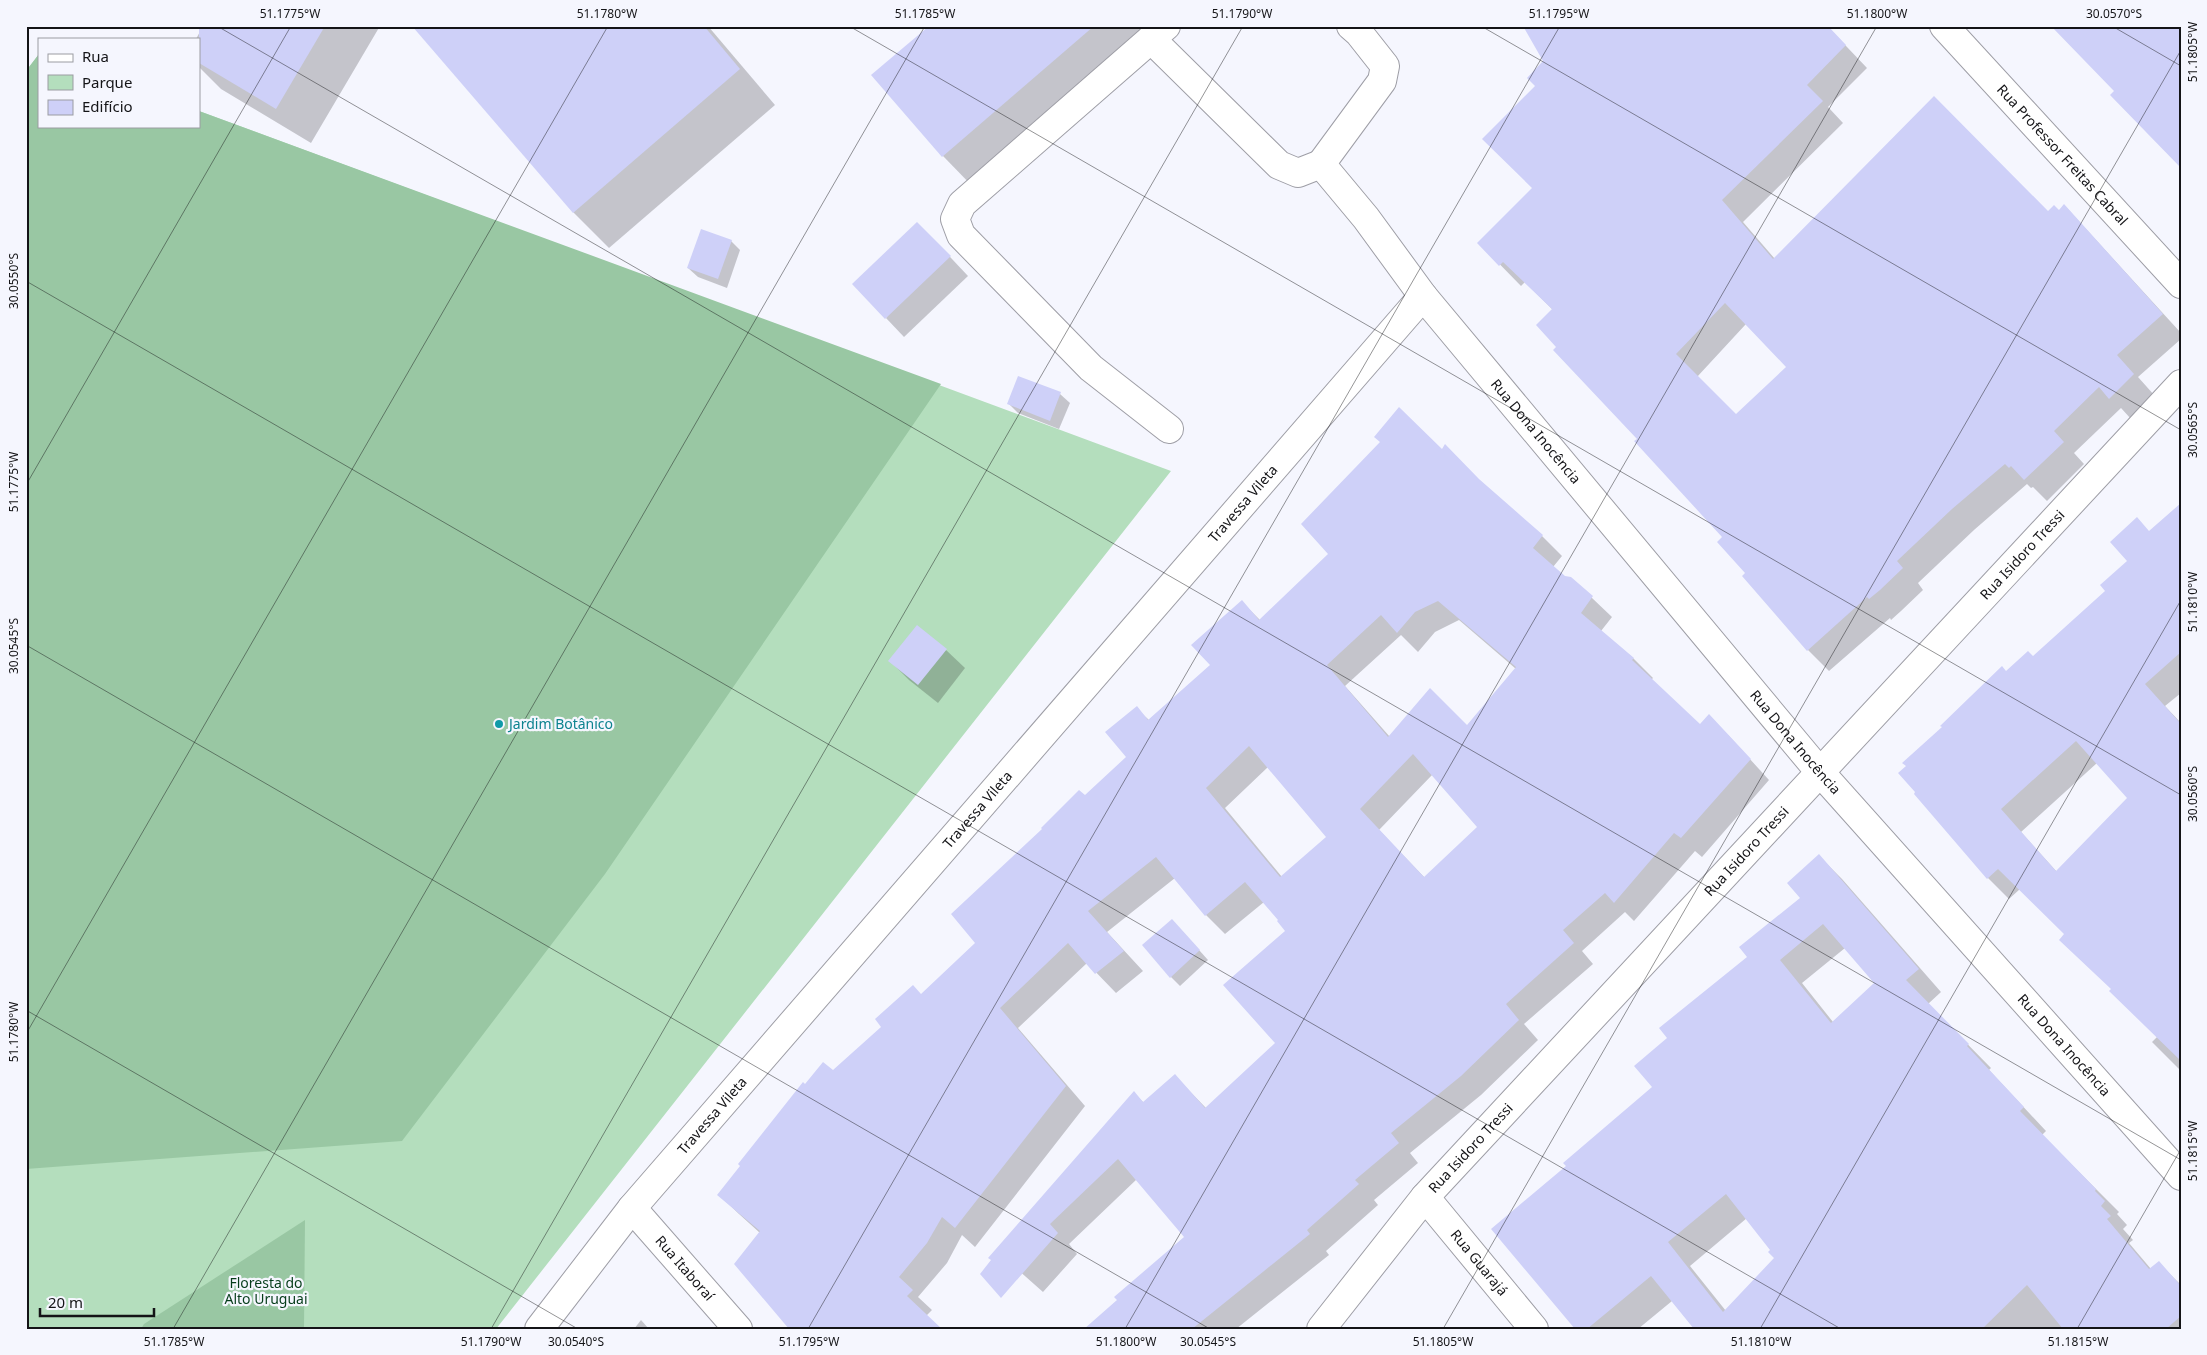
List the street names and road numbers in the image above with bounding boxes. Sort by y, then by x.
street label: Rua Professor Freitas Cabral [1993,80,2132,229]
street label: Rua Dona Inocência [1487,375,1585,487]
street label: Travessa Vileta [1204,460,1281,546]
street label: Rua Isidoro Tressi [1975,505,2068,604]
street label: Rua Dona Inocência [1746,686,1845,798]
street label: Travessa Vileta [938,766,1016,852]
street label: Rua Isidoro Tressi [1699,802,1793,900]
street label: Rua Dona Inocência [2014,990,2115,1100]
street label: Travessa Vileta [673,1072,751,1158]
street label: Rua Isidoro Tressi [1424,1099,1517,1197]
street label: Rua Guarajá [1447,1225,1512,1299]
street label: Rua Itaboraí [651,1231,719,1305]

